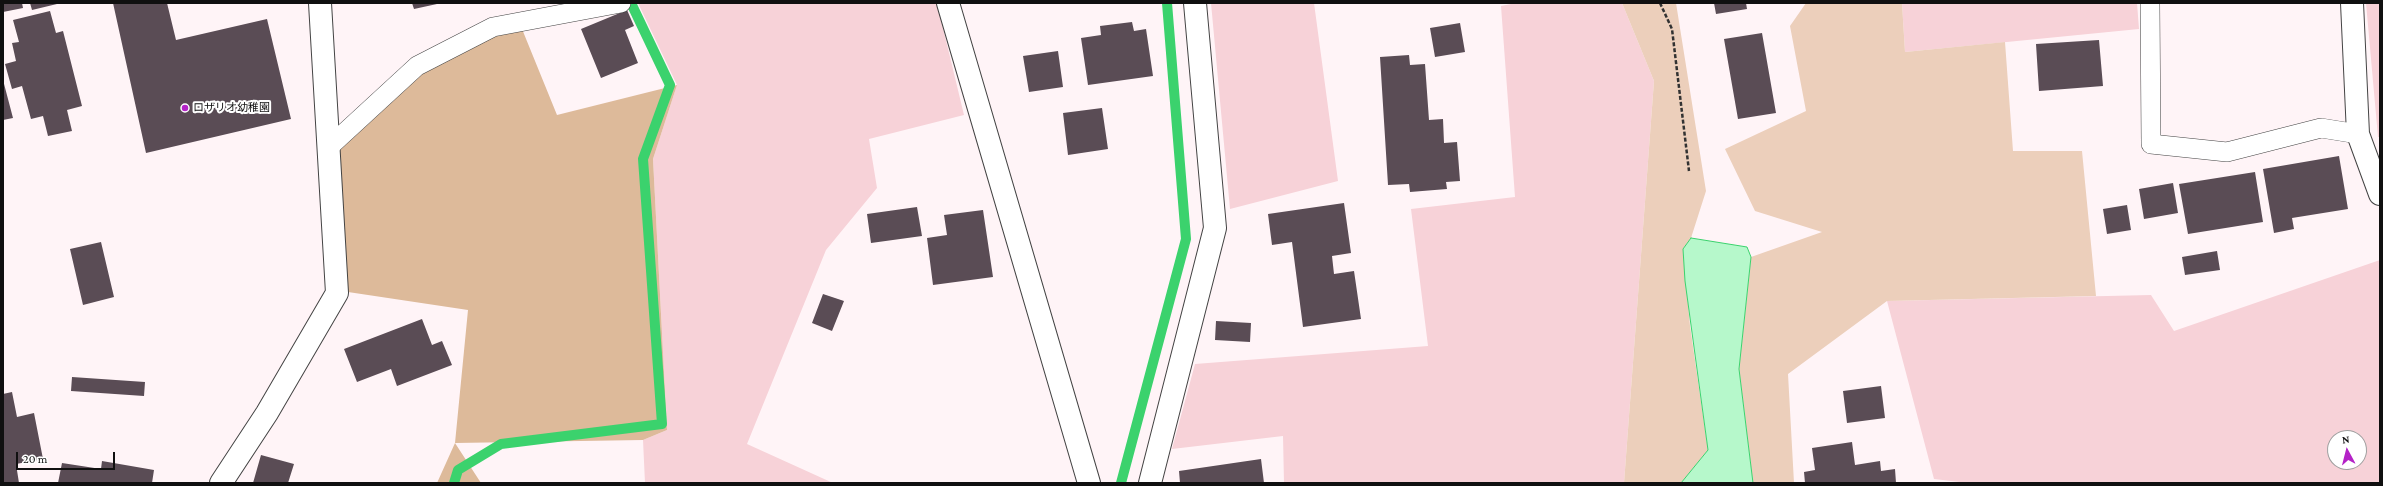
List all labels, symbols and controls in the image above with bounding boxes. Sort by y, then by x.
place label: ロザリオ幼稚園 [193,101,270,115]
marker: ロザリオ幼稚園 [180,103,190,113]
north arrow [2327,430,2367,470]
text: N [2341,433,2350,445]
scale bar [18,444,117,470]
text: 20 m [23,452,47,466]

